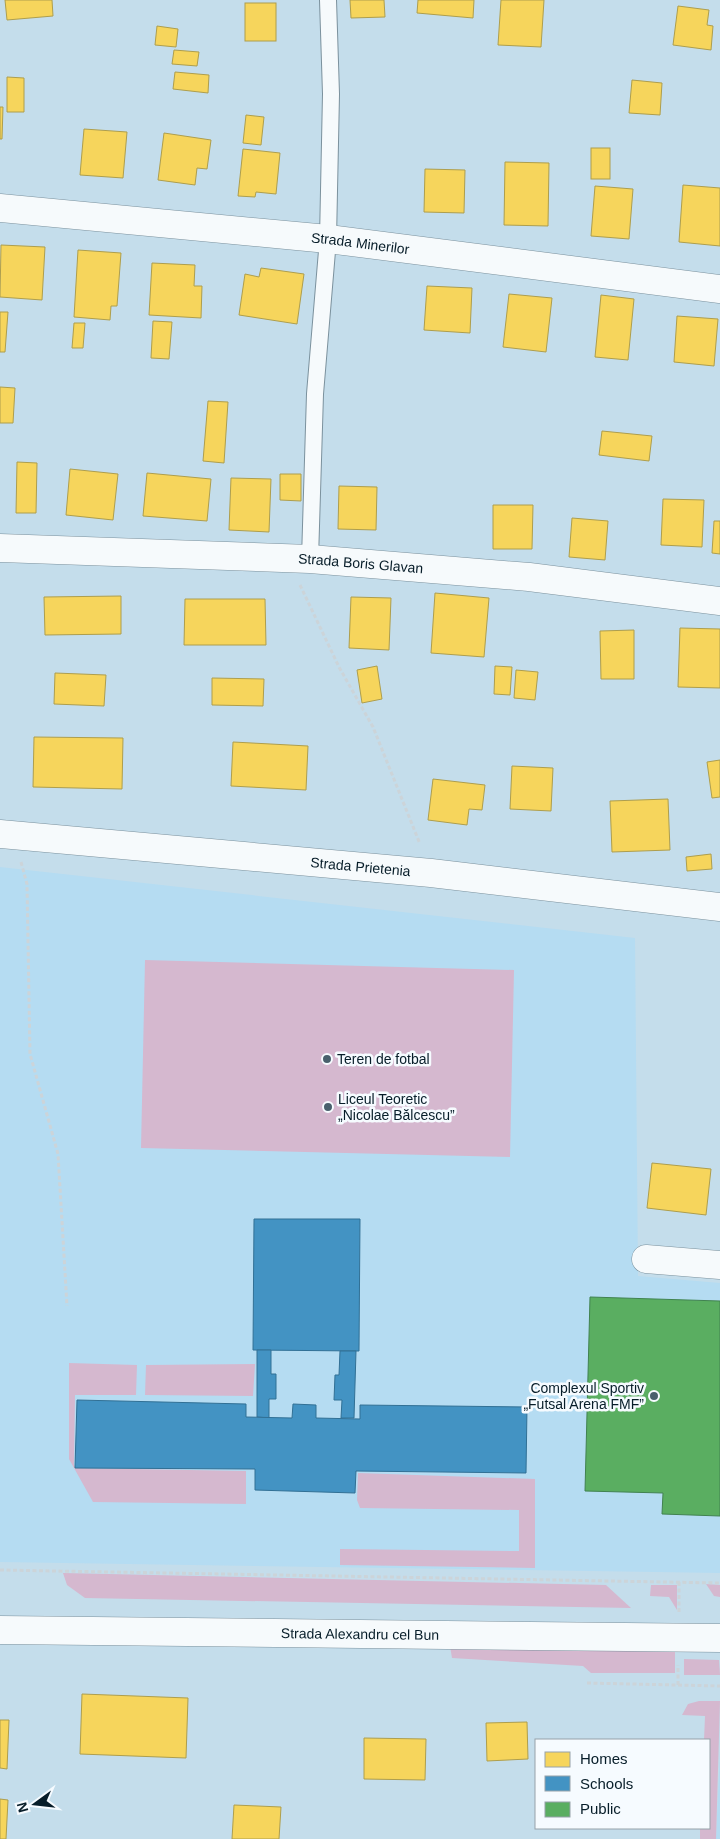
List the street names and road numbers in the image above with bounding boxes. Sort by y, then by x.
street label: Strada Minerilor [310,229,411,257]
street label: Strada Boris Glavan [298,551,424,576]
street label: Strada Prietenia [310,854,412,879]
street label: Strada Alexandru cel Bun [281,1625,439,1643]

